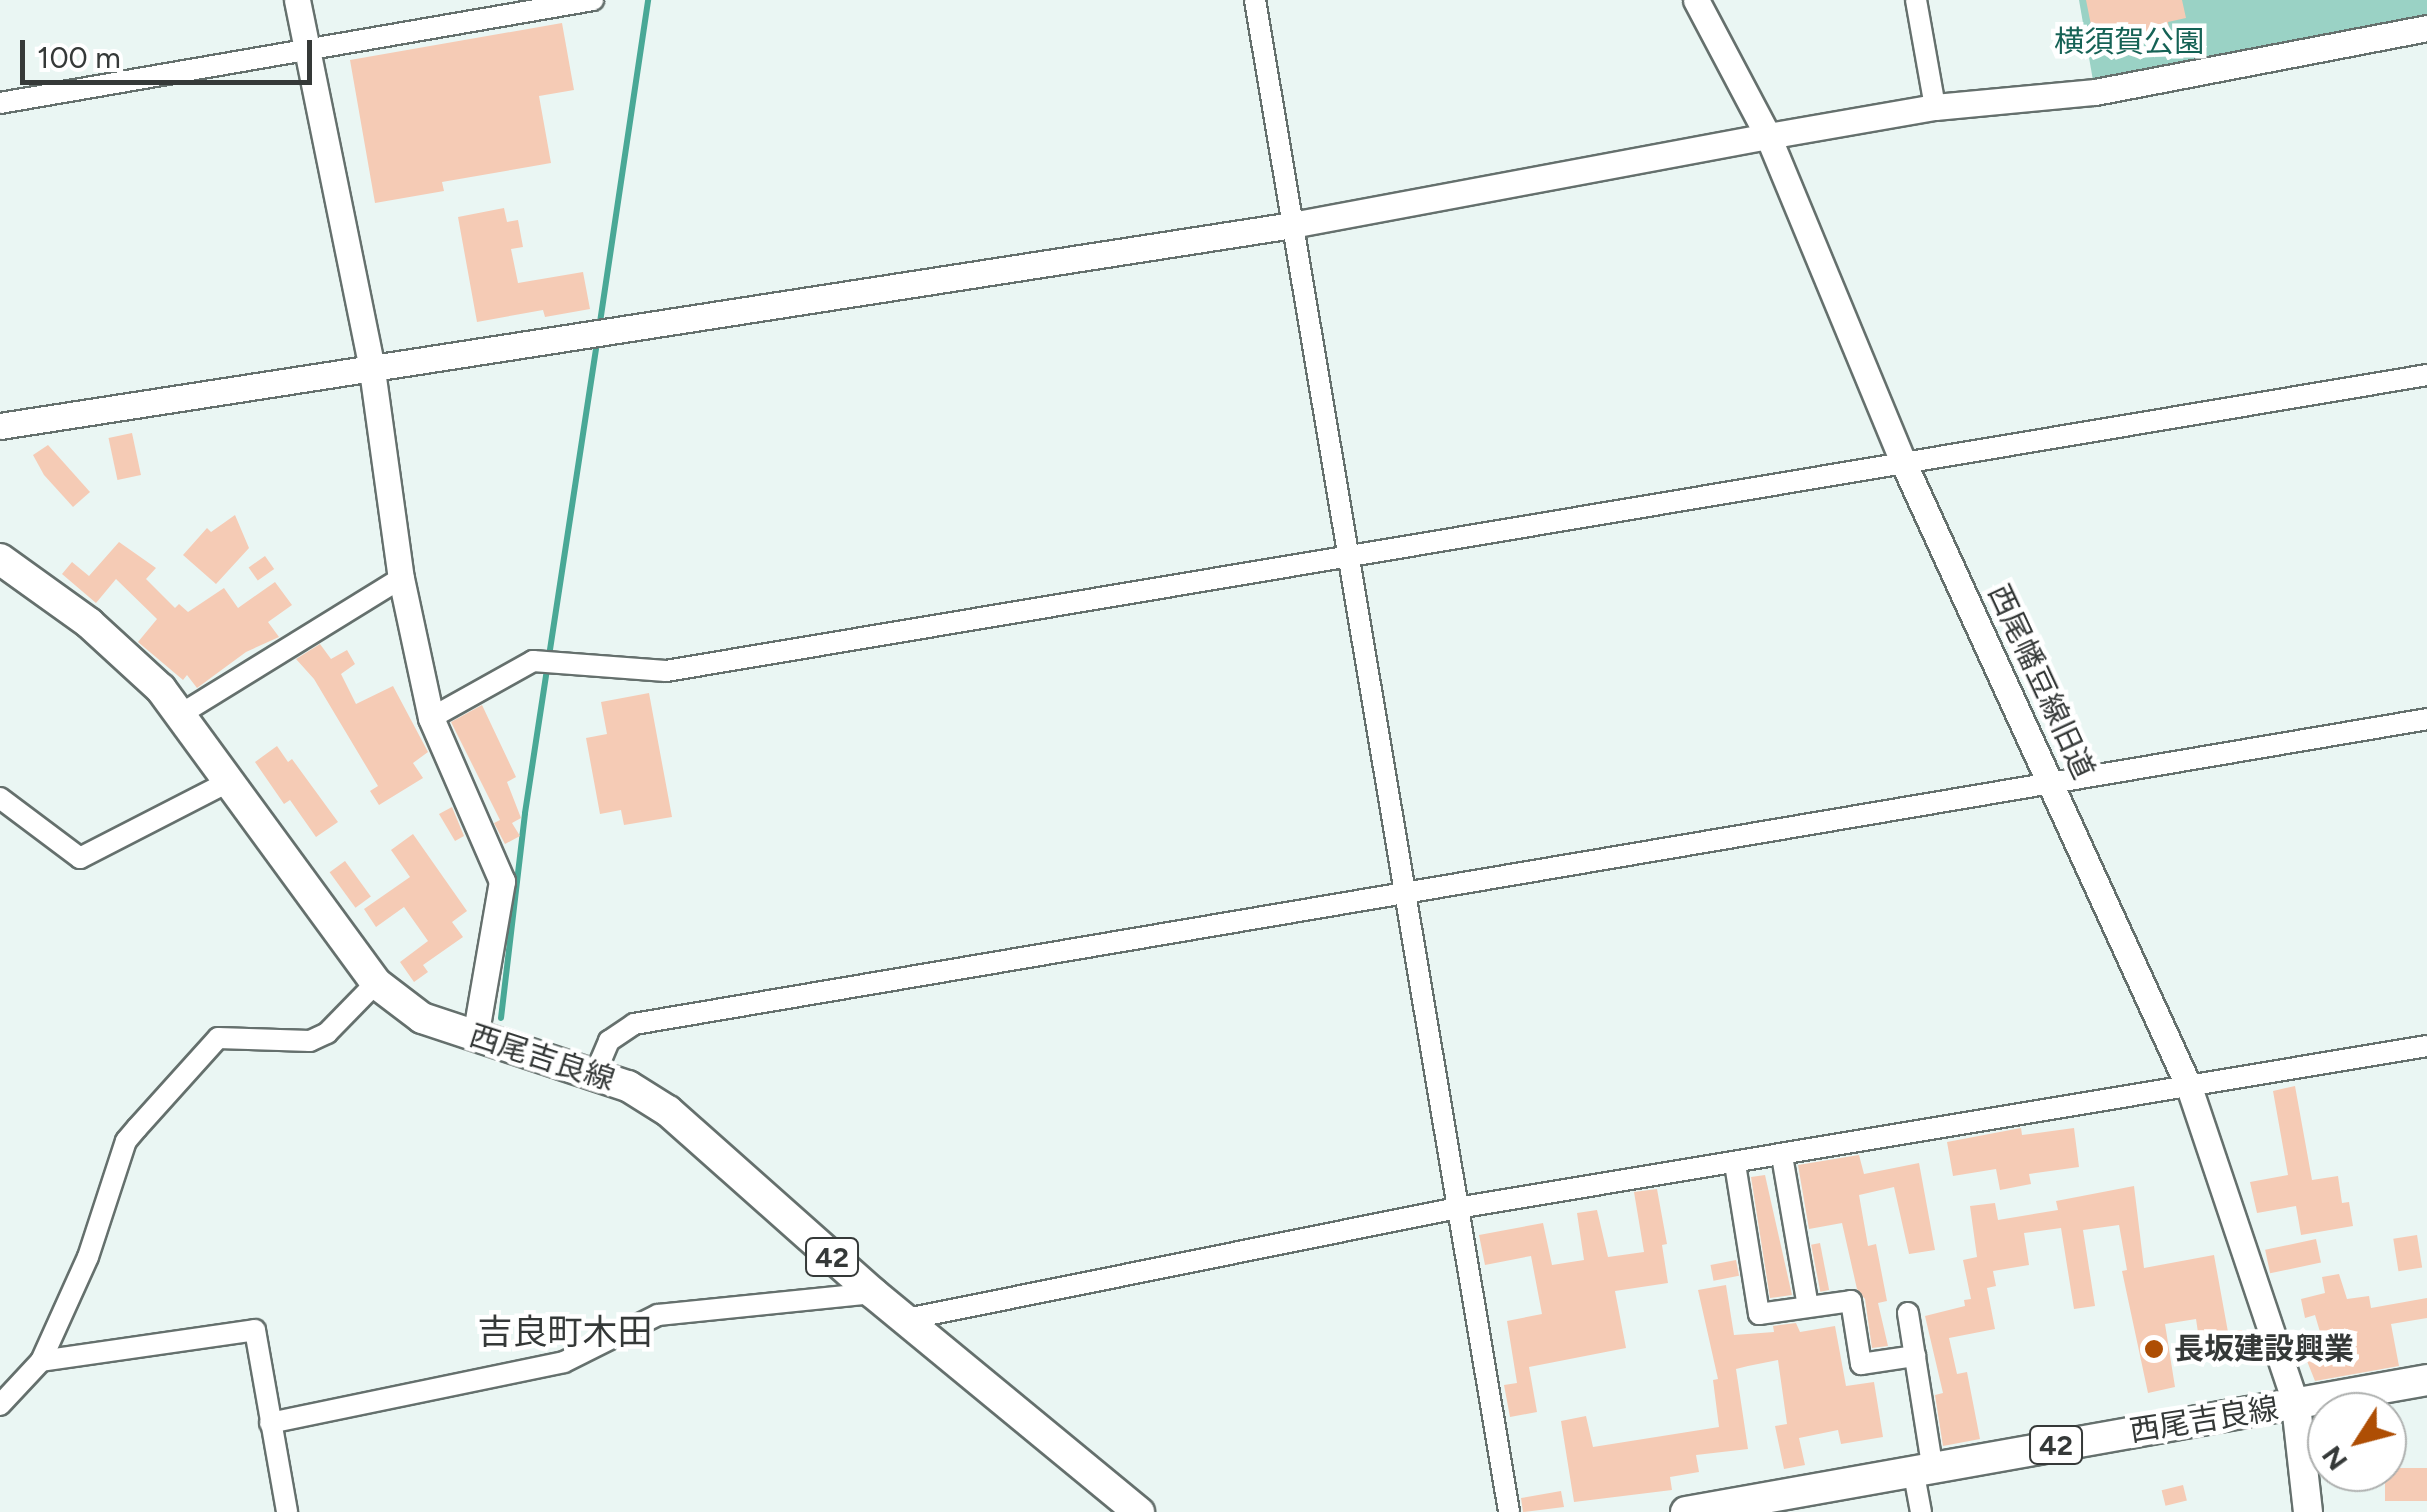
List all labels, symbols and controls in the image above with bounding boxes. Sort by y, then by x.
scale bar [25,20,318,82]
park label: 横須賀公園 [2054,24,2204,60]
text: 100 m [37,39,121,76]
street label: 西尾幡豆線旧道 [1980,579,2102,785]
street label: 西尾吉良線 [465,1018,619,1098]
road number: 42 [804,1234,860,1280]
district label: 吉良町木田 [478,1311,652,1353]
place label: 長坂建設興業 [2174,1331,2354,1367]
marker: 長坂建設興業 [2143,1338,2165,1360]
street label: 西尾吉良線 [2127,1390,2281,1450]
north arrow [2307,1392,2407,1492]
road number: 42 [2028,1422,2084,1468]
text: N [2314,1440,2354,1477]

